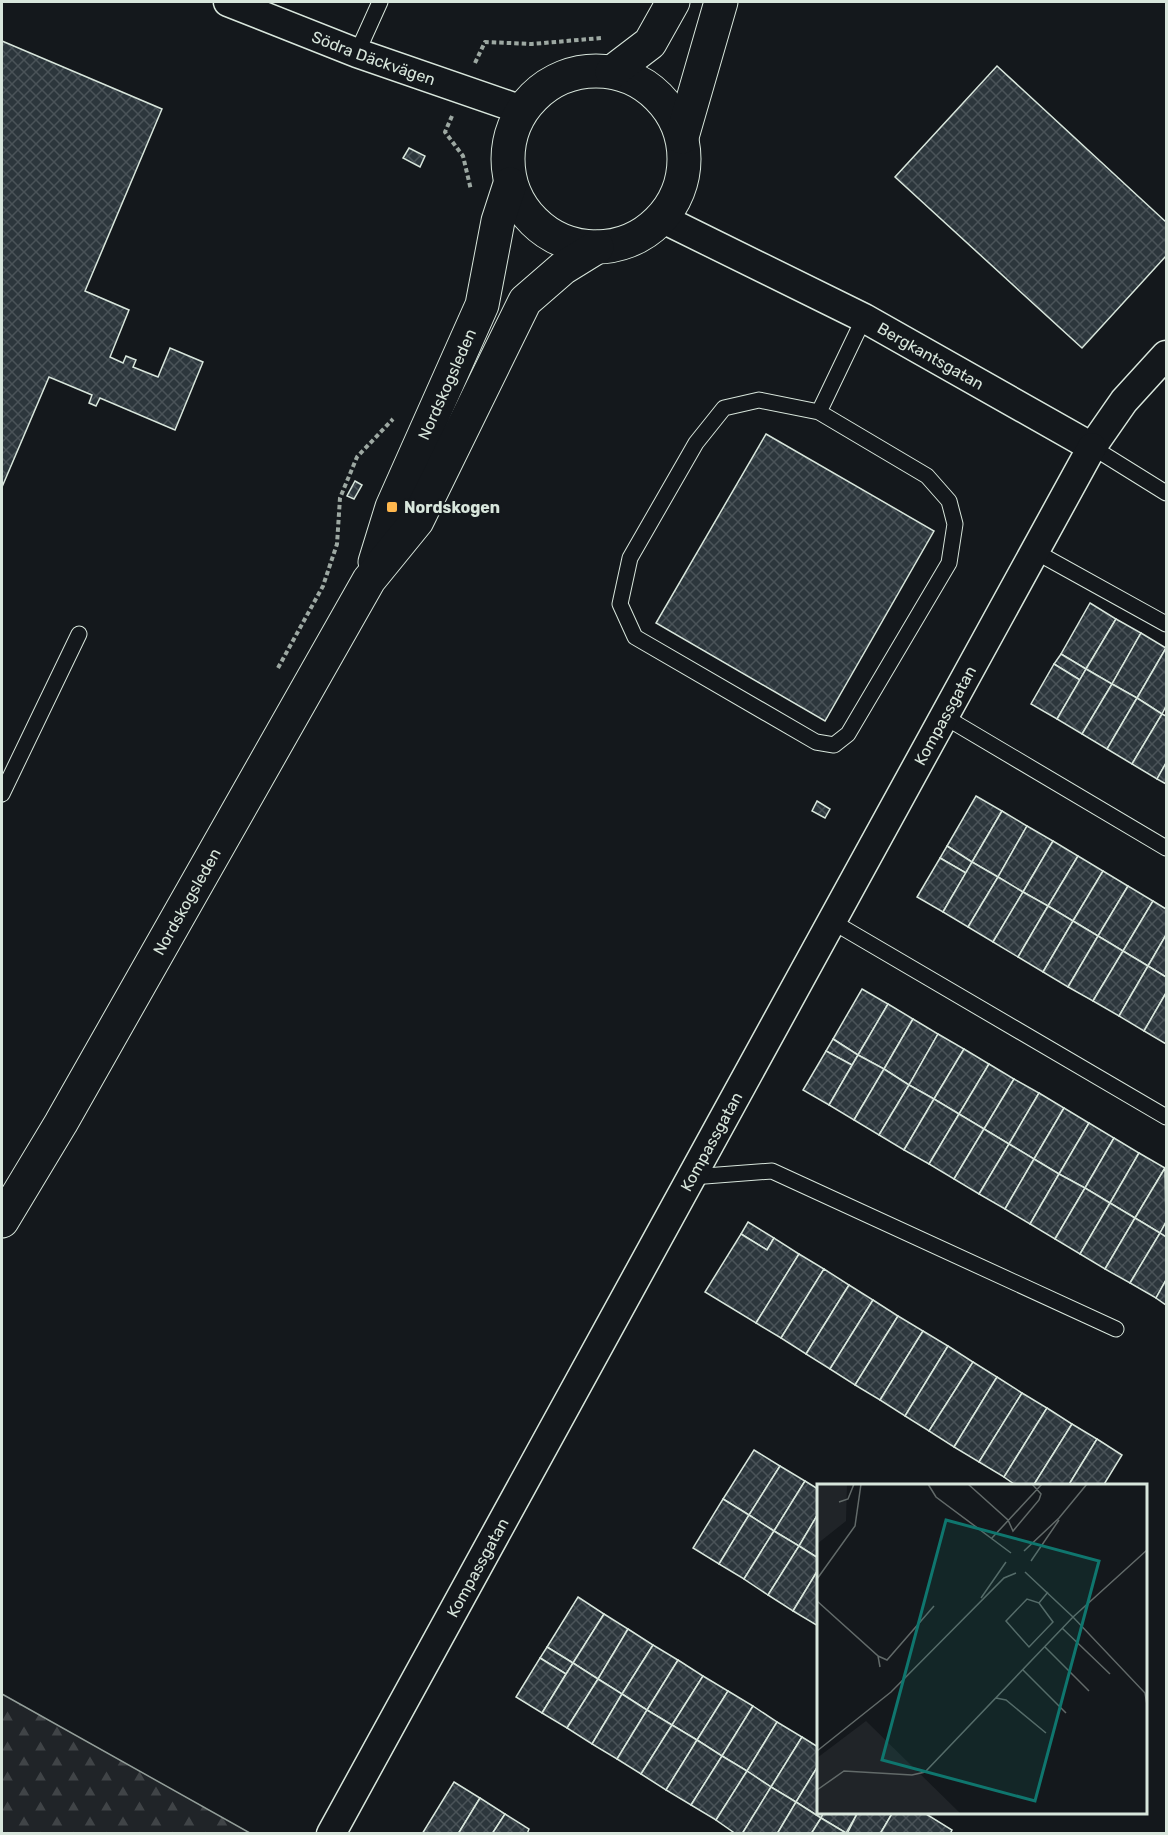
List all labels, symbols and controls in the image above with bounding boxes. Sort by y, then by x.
street label: Södra Däckvägen [309,27,438,89]
street label: Bergkantsgatan [874,319,987,394]
street label: Nordskogsleden [414,326,480,443]
place label: Nordskogen [404,498,500,517]
marker: Nordskogen [385,500,399,514]
street label: Kompassgatan [910,663,980,769]
street label: Nordskogsleden [149,845,225,959]
street label: Kompassgatan [677,1089,746,1195]
inset map [817,1484,1147,1814]
street label: Kompassgatan [443,1515,513,1621]

